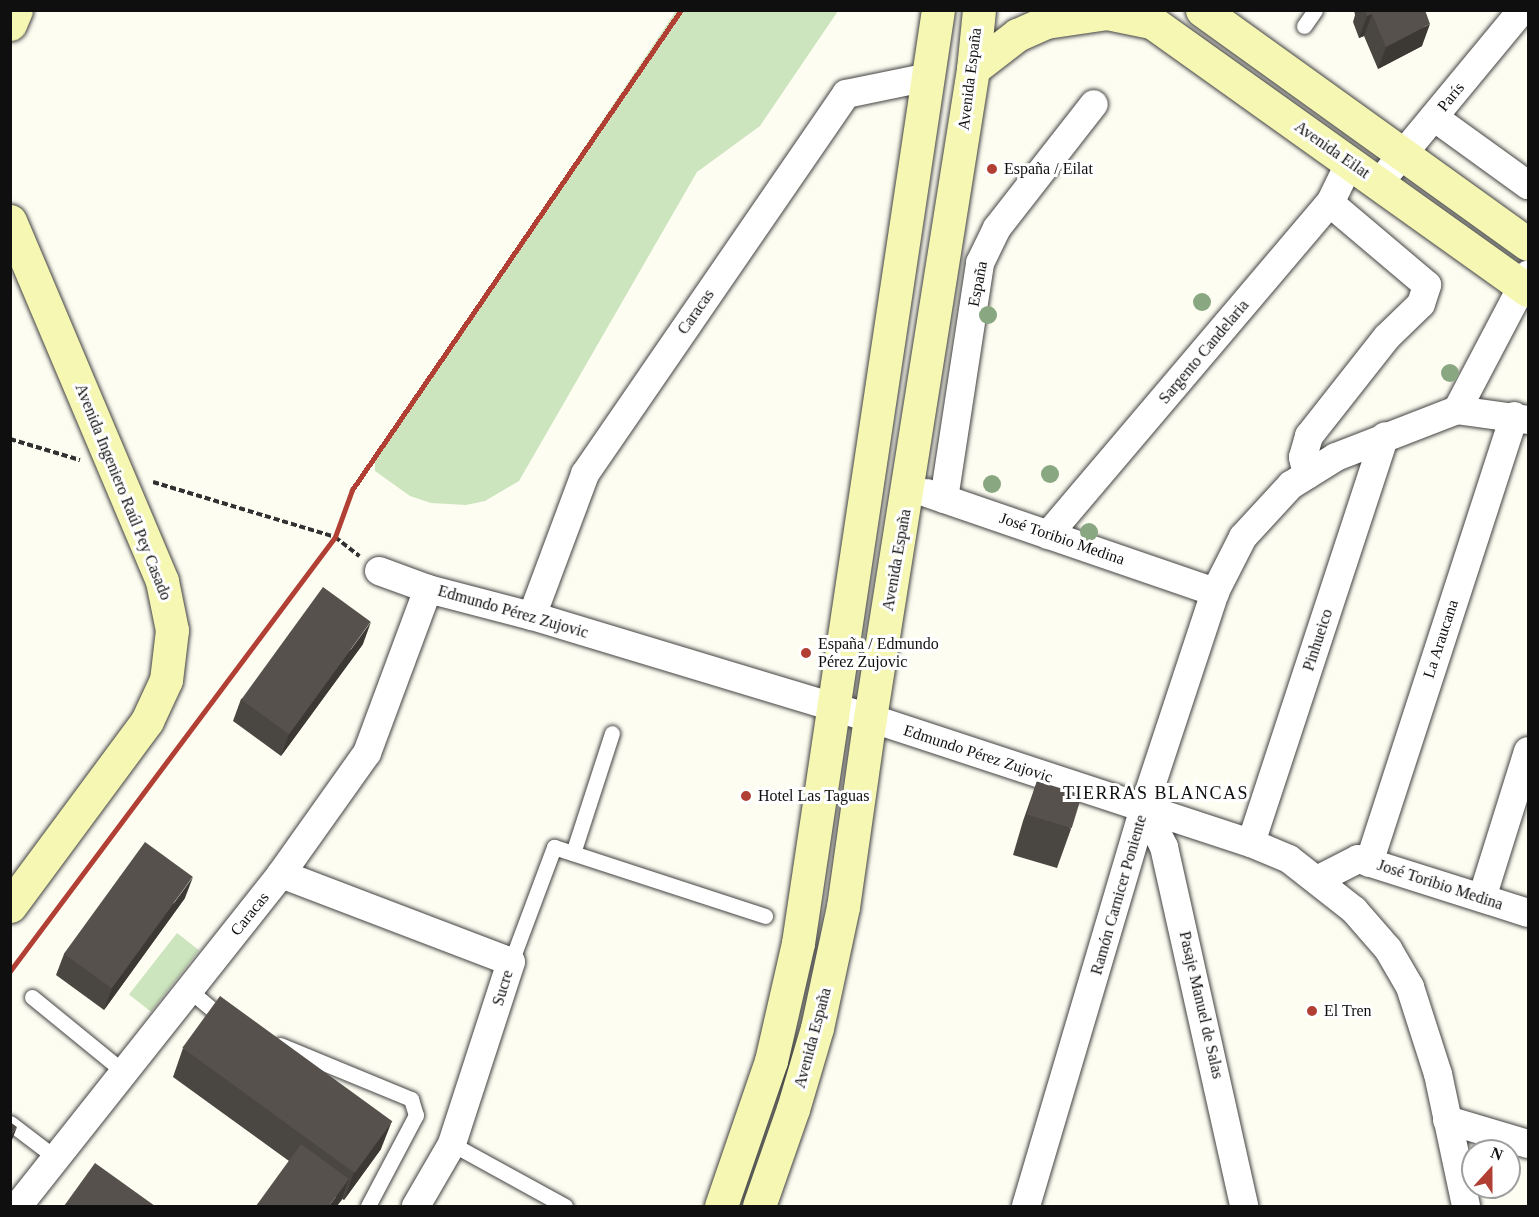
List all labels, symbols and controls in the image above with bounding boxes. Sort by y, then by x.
street label: Avenida España [954,27,986,131]
street label: París [1433,79,1469,115]
street label: Avenida Eilat [1291,117,1373,183]
place label: España / Eilat [1004,159,1093,179]
marker: España / Eilat [985,162,999,176]
street label: España [964,259,992,309]
street label: Caracas [674,286,718,338]
street label: Sargento Candelaria [1155,296,1253,408]
street label: Avenida Ingeniero Raúl Pey Casado [71,381,175,603]
street label: Avenida España [879,508,915,612]
street label: José Toribio Medina [997,509,1127,569]
street label: Edmundo Pérez Zujovic [436,581,590,643]
street label: La Araucana [1419,597,1463,681]
street label: Pinhueico [1299,607,1337,673]
place label: España / Edmundo Pérez Zujovic [818,634,939,672]
marker: España / Edmundo Pérez Zujovic [799,646,813,660]
street label: Edmundo Pérez Zujovic [901,721,1055,787]
district label: TIERRAS BLANCAS [1063,782,1249,804]
place label: Hotel Las Taguas [758,786,870,806]
marker: Hotel Las Taguas [739,789,753,803]
street label: Ramón Carnicer Poniente [1087,813,1151,977]
street label: José Toribio Medina [1375,856,1505,914]
street label: Caracas [227,888,273,940]
street label: Pasaje Manuel de Salas [1175,929,1227,1081]
street label: Sucre [488,968,518,1008]
street label: Avenida España [790,986,836,1090]
place label: El Tren [1324,1001,1372,1021]
marker: El Tren [1305,1004,1319,1018]
north arrow [1461,1139,1521,1199]
text: N [1488,1144,1505,1164]

